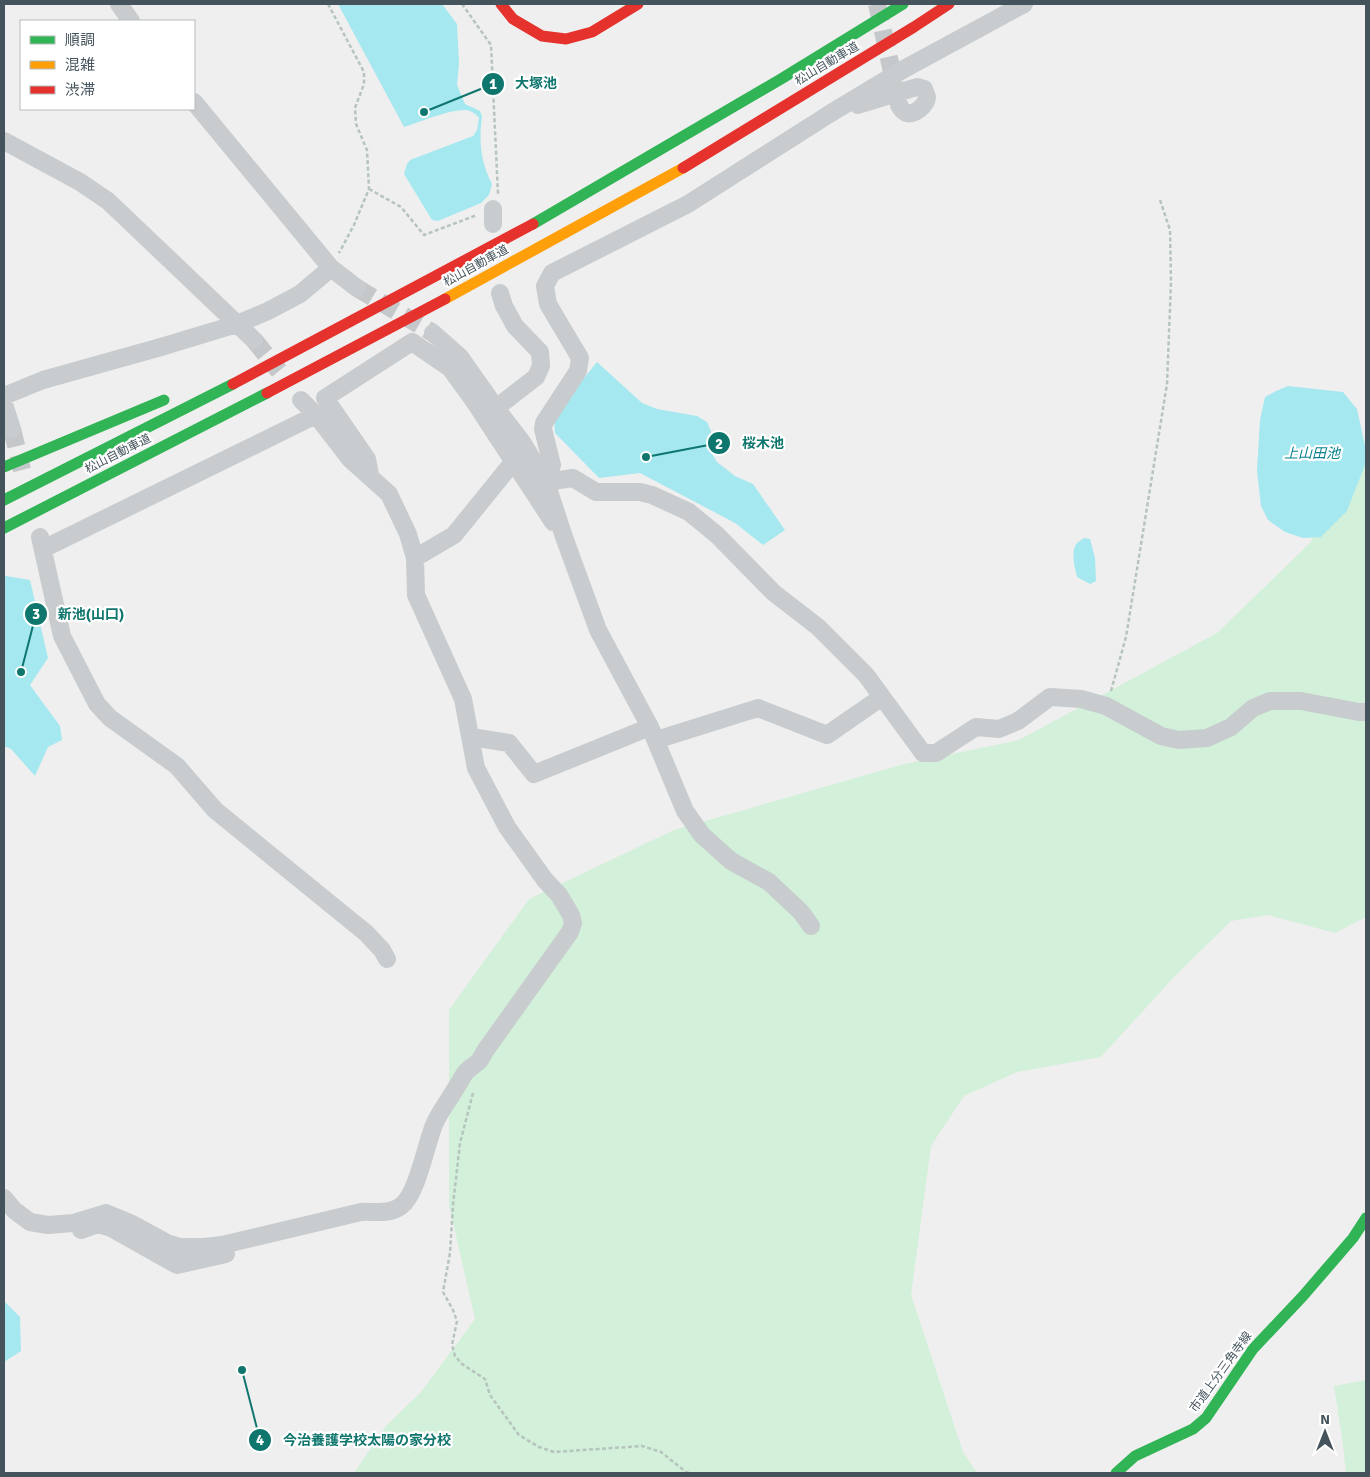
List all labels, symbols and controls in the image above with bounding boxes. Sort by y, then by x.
legend [20,20,195,110]
text: 順調 [65,31,95,49]
street label: 松山自動車道 [792,39,862,89]
text: 混雑 [65,56,95,74]
callout: 大塚池 [480,69,567,98]
text: 1 [489,75,497,93]
text: 大塚池 [515,75,557,92]
text: 渋滞 [65,81,95,99]
street label: 松山自動車道 [441,242,511,290]
callout: 桜木池 [707,429,794,458]
street label: 松山自動車道 [83,431,153,477]
text: 2 [715,435,723,453]
text: 桜木池 [742,435,784,452]
water label: 上山田池 [1284,445,1342,462]
callout: 新池(山口) [23,600,135,629]
text: 3 [32,605,40,623]
text: 新池(山口) [58,606,124,623]
street label: 市道上分三角寺線 [1187,1329,1255,1415]
north arrow [1300,1407,1350,1457]
text: N [1320,1411,1330,1428]
callout: 今治養護学校太陽の家分校 [248,1426,461,1455]
text: 4 [256,1431,264,1449]
text: 今治養護学校太陽の家分校 [283,1432,451,1449]

